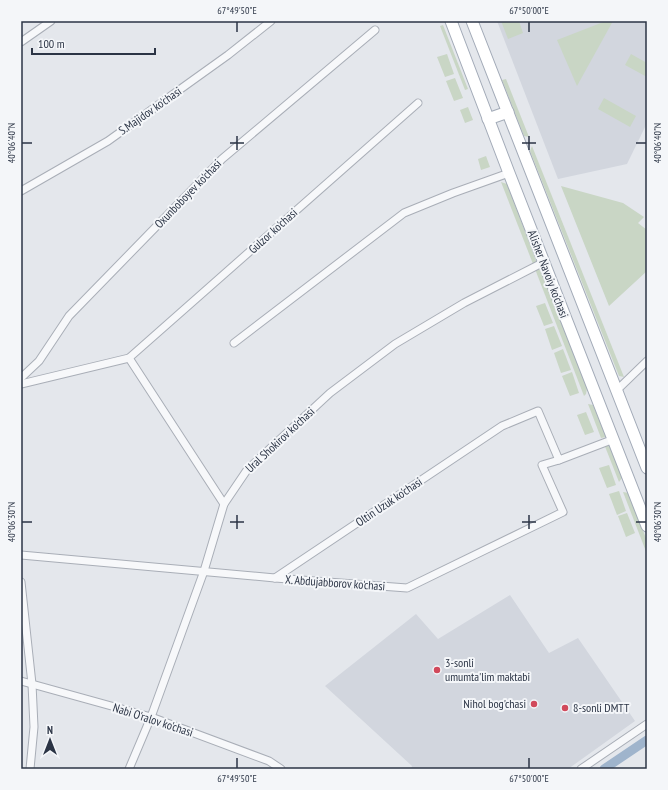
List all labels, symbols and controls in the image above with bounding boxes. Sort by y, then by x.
text: 67°49'50"E [217,4,257,17]
text: 67°50'00"E [509,4,549,17]
scale bar [32,30,155,56]
text: 100 m [38,36,65,51]
street label: S.Majidov ko'chasi [115,83,184,138]
text: 40°06'40"N [5,123,18,163]
text: 40°06'40"N [651,123,664,163]
street label: Oxunboboyev ko'chasi [151,156,224,231]
street label: Gulzor ko'chasi [245,205,300,256]
street label: Alisher Navoiy ko'chasi [525,228,572,320]
street label: Ural Shokirov ko'chasi [242,404,317,476]
street label: Oltin Uzuk ko'chasi [353,474,425,529]
text: 40°06'30"N [5,502,18,542]
text: 40°06'30"N [651,502,664,542]
street label: X. Abdujabborov ko'chasi [284,572,386,593]
place label: 3-sonli umumta'lim maktabi [445,655,530,684]
marker: 3-sonli umumta'lim maktabi [432,665,442,675]
place label: Nihol bog'chasi [463,696,526,711]
street label: Nabi O'ralov ko'chasi [111,699,195,740]
marker: Nihol bog'chasi [529,699,539,709]
place label: 8-sonli DMTT [573,700,630,715]
marker: 8-sonli DMTT [560,703,570,713]
north arrow [30,720,70,760]
text: N [47,723,53,737]
text: 67°49'50"E [217,772,257,785]
text: 67°50'00"E [509,772,549,785]

